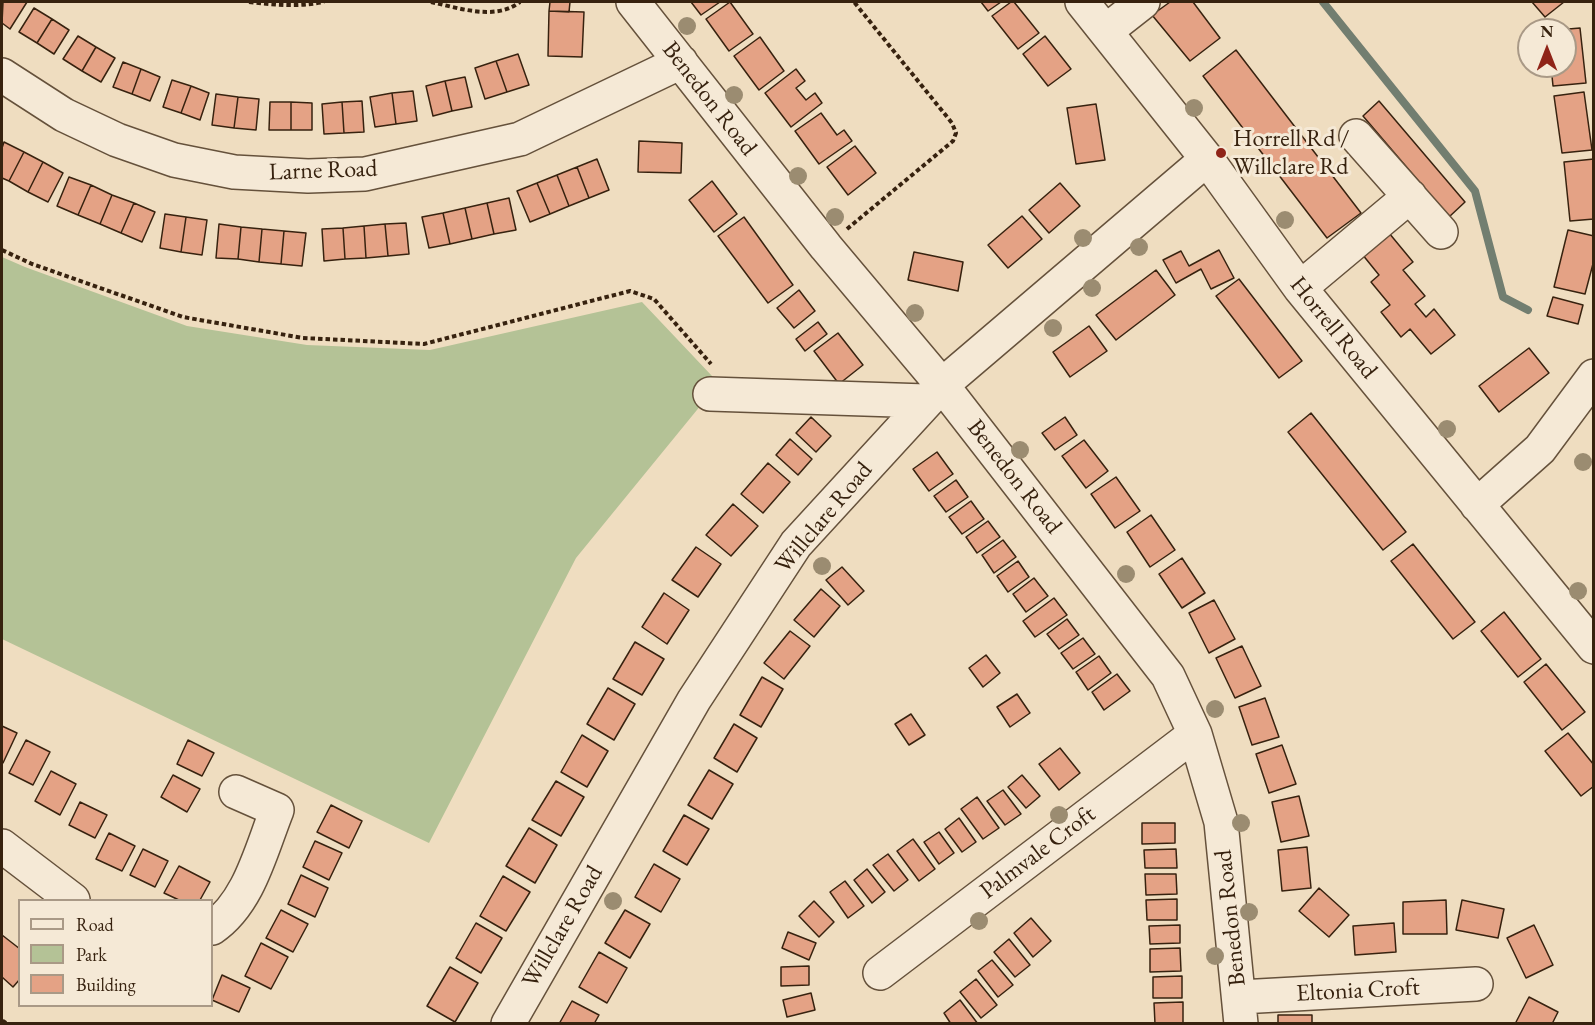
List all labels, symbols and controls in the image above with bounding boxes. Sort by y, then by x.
north arrow [1517,18,1577,78]
text: N [1541,21,1553,42]
street label: Benedon Road [655,36,763,162]
place label: Horrell Rd / Willclare Rd [1233,125,1350,181]
marker: Horrell Rd / Willclare Rd [1214,146,1228,160]
street label: Larne Road [268,155,378,187]
street label: Horrell Road [1283,271,1383,385]
street label: Benedon Road [960,414,1068,540]
street label: Willclare Road [769,456,879,580]
street label: Palmvale Croft [975,800,1101,906]
street label: Benedon Road [1210,848,1252,988]
street label: Willclare Road [516,861,610,993]
legend [18,899,213,1007]
text: Road [76,913,114,936]
text: Park [76,943,107,966]
text: Building [76,973,136,996]
street label: Eltonia Croft [1295,973,1421,1009]

